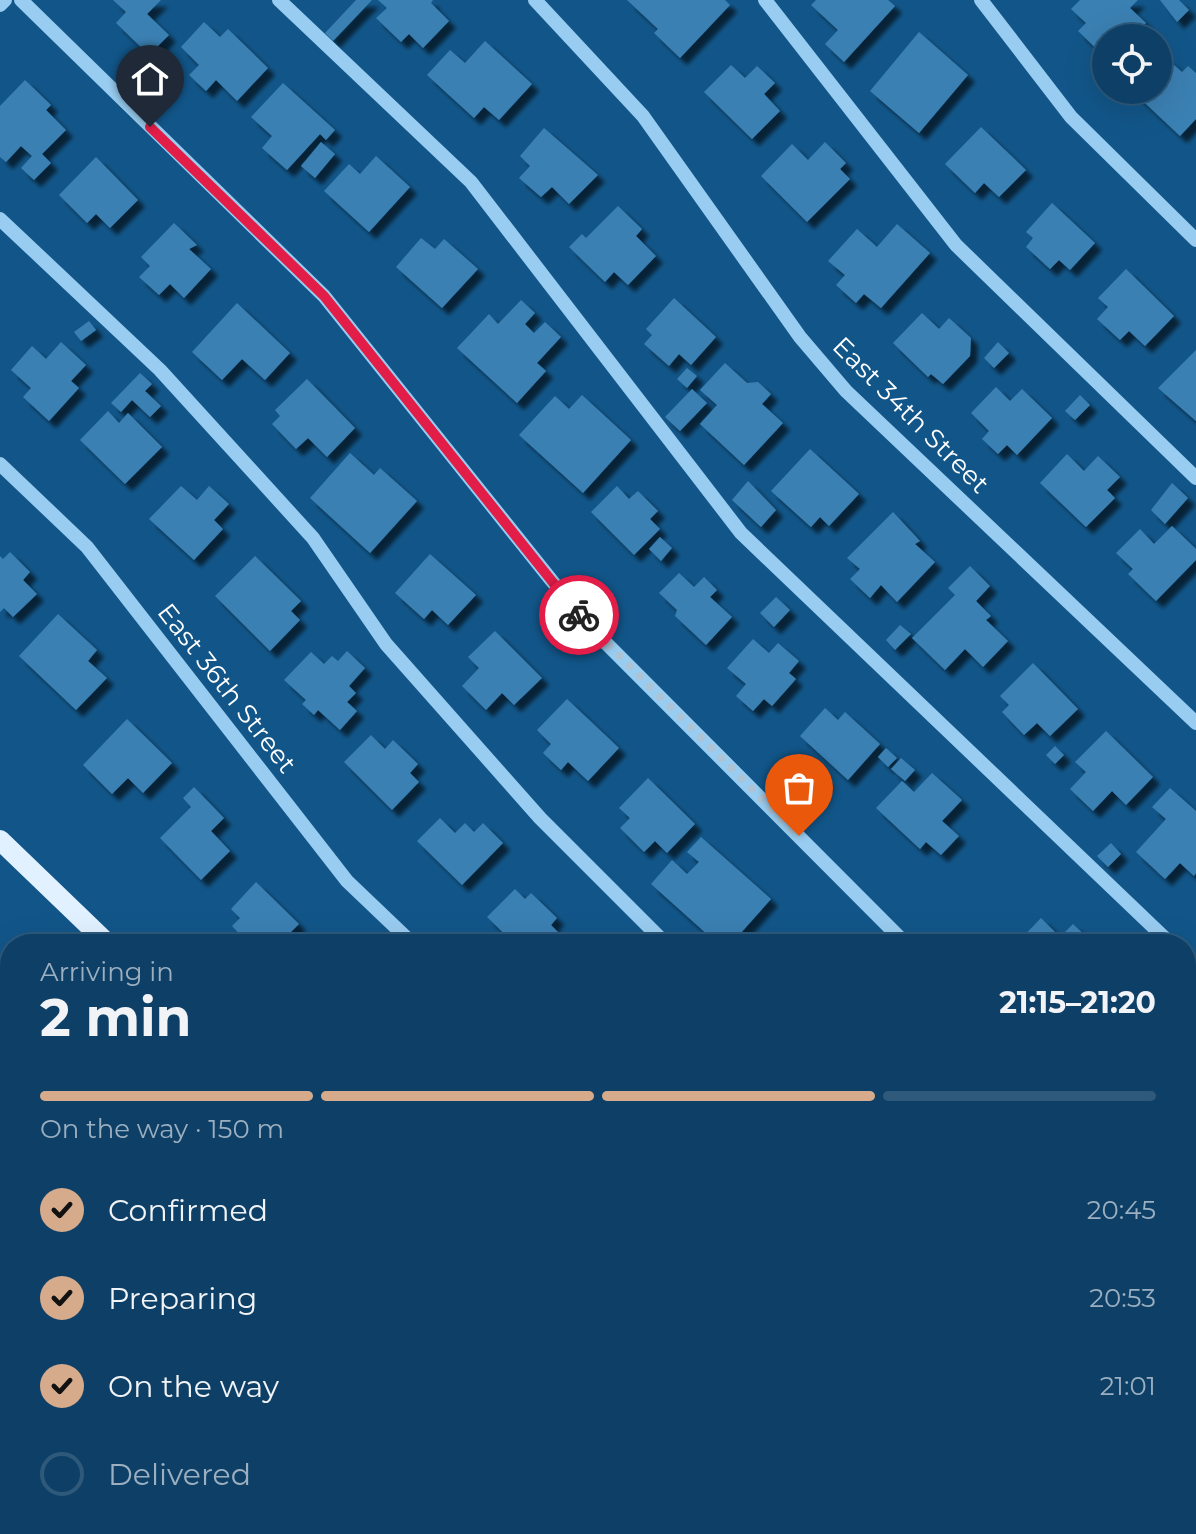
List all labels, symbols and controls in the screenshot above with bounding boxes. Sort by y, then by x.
map controls [1092,24,1172,104]
button: locate [1092,24,1172,104]
pin [116,45,184,127]
icon: home [128,57,172,101]
street label: East 34th Street [826,330,996,500]
courier [539,575,619,655]
icon: bike [557,593,601,637]
street label: East 36th Street [151,597,303,779]
pin [765,754,833,836]
icon: bag [777,766,821,810]
text: Arriving in [40,956,174,988]
text: 21:15–21:20 [999,984,1156,1021]
text: 2 min [40,986,192,1049]
text: On the way · 150 m [40,1113,284,1145]
icon: check [40,1188,84,1232]
text: Confirmed [108,1192,268,1229]
text: 20:45 [1087,1194,1156,1226]
icon: check [40,1276,84,1320]
text: Preparing [108,1280,257,1317]
text: 20:53 [1089,1282,1156,1314]
icon: check [40,1364,84,1408]
text: On the way [108,1368,279,1405]
text: 21:01 [1100,1370,1156,1402]
text: Delivered [108,1456,251,1493]

